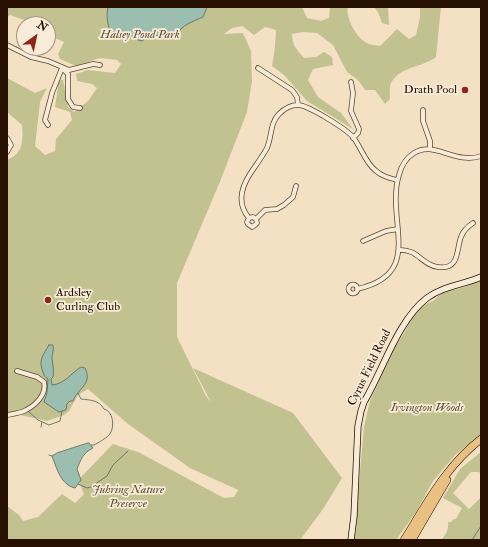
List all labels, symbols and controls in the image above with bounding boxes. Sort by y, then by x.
north arrow [16,16,56,56]
text: N [35,18,50,34]
park label: Halsey Pond Park [100,28,180,42]
place label: Drath Pool [404,83,457,97]
marker: Drath Pool [460,85,470,95]
place label: Ardsley Curling Club [56,286,120,314]
marker: Ardsley Curling Club [43,295,53,305]
street label: Cyrus Field Road [345,327,395,409]
park label: Irvington Woods [391,401,463,415]
park label: Juhring Nature Preserve [92,483,164,511]

